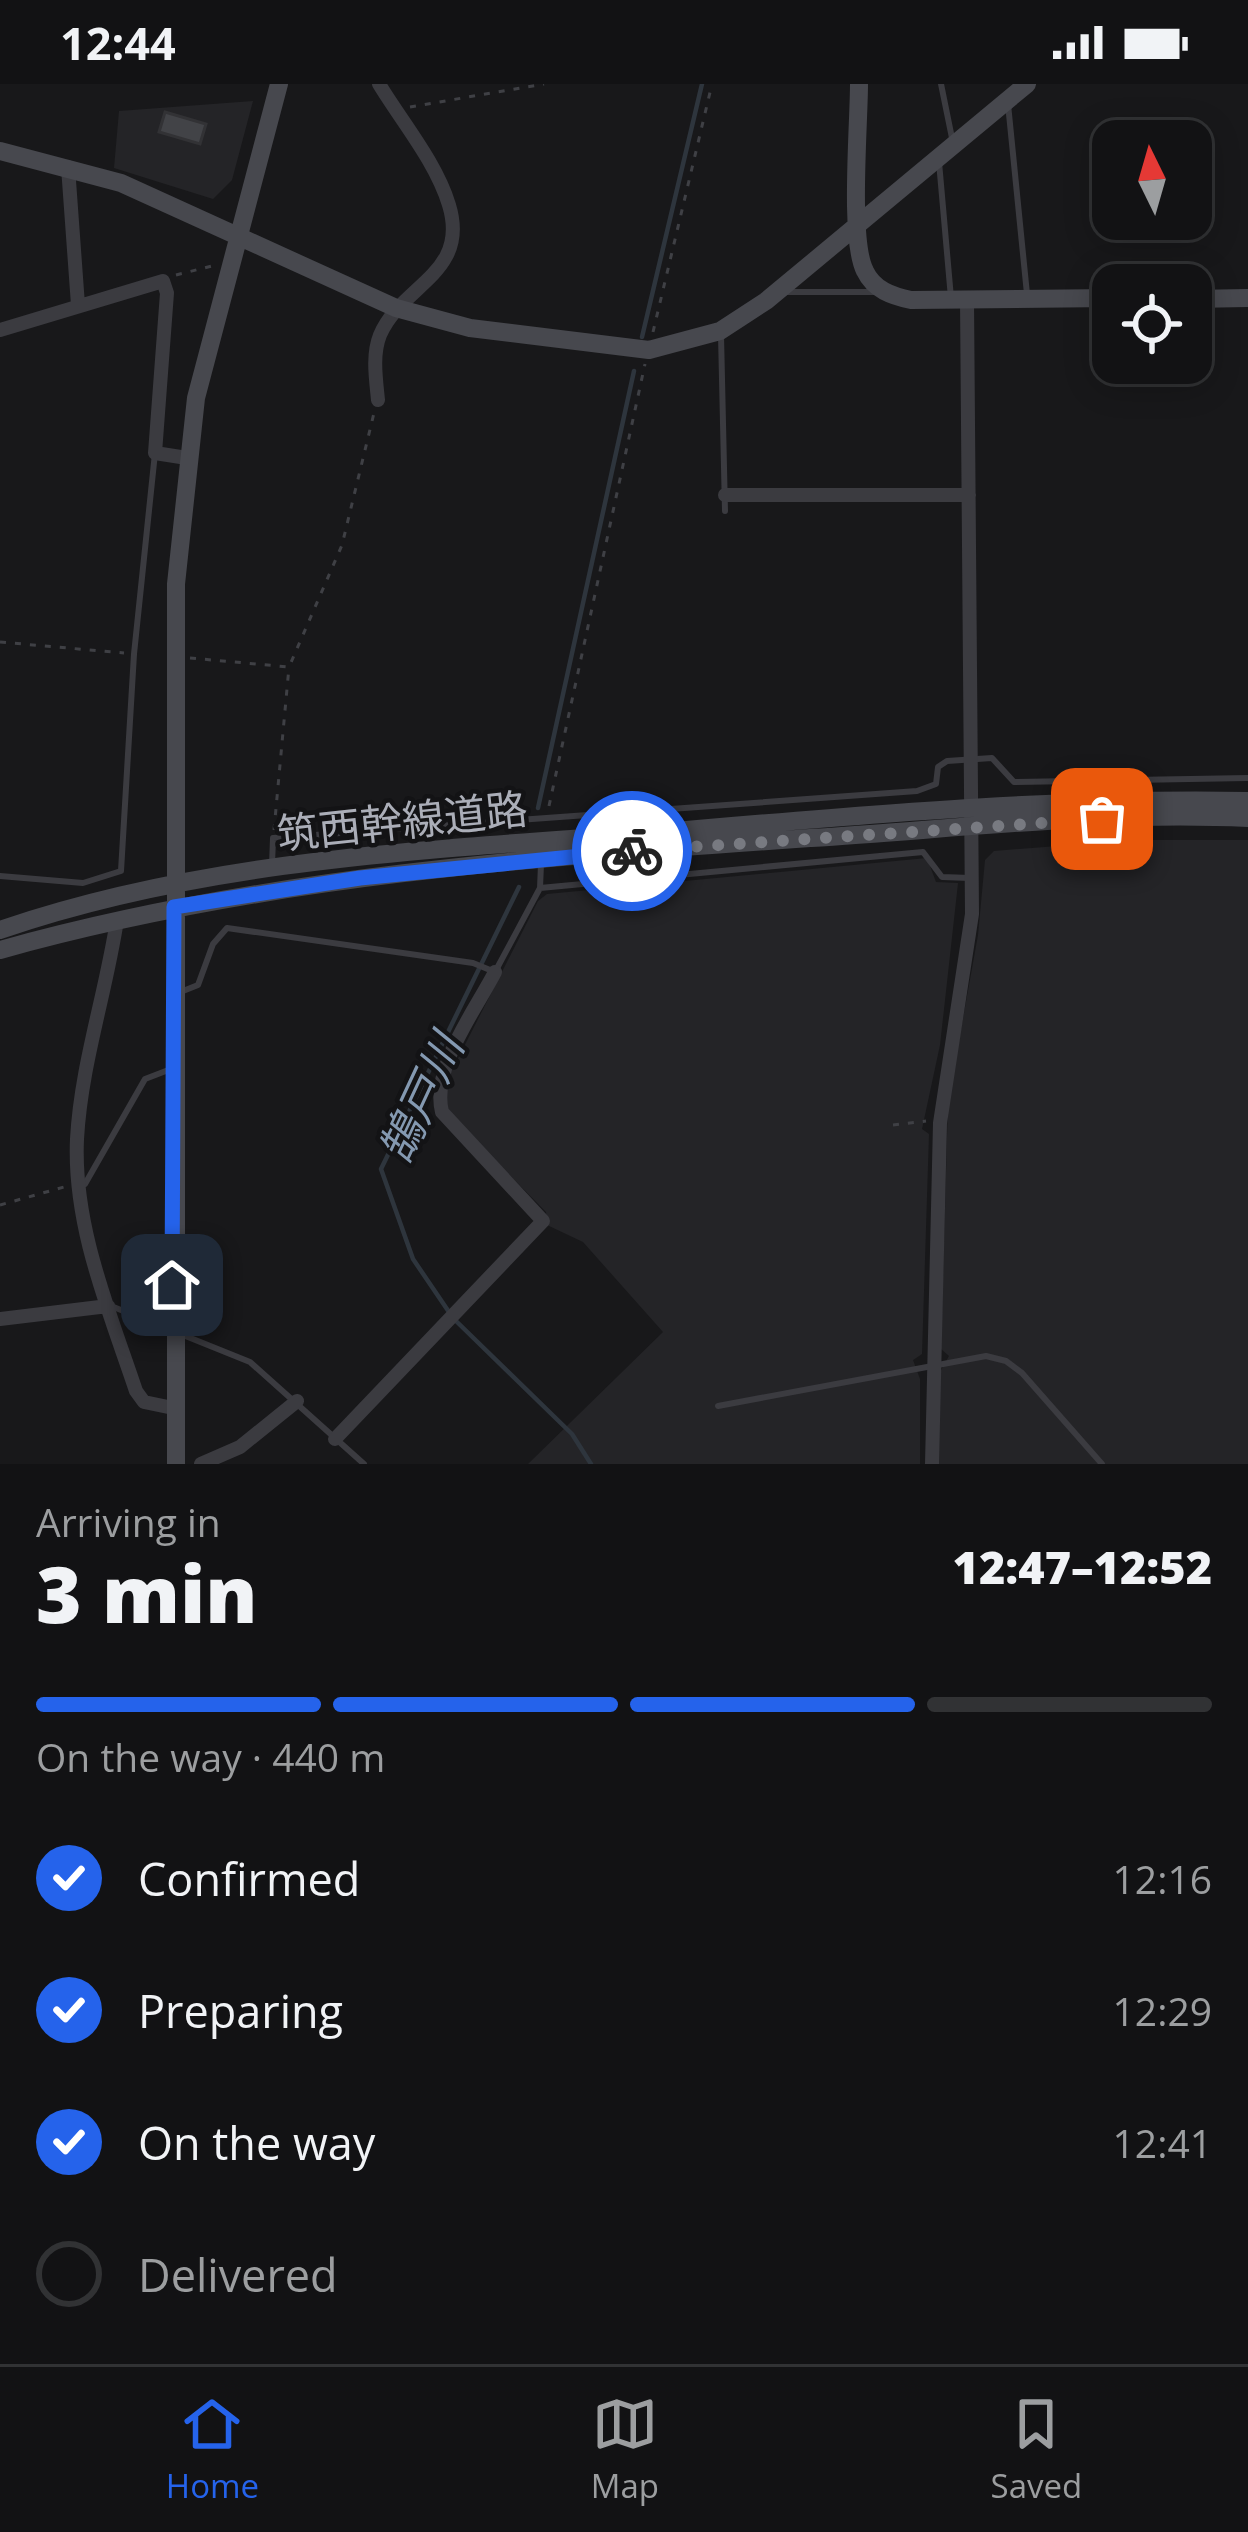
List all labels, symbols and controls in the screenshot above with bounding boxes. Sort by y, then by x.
text: 12:44 [60,12,176,73]
north arrow [1092,120,1212,240]
map controls [1092,120,1212,384]
button: locate [1092,264,1212,384]
pin [1051,768,1153,870]
street label: 筑西幹線道路 [274,778,530,862]
icon: bag [1069,786,1135,852]
courier [572,791,692,911]
icon: bike [599,818,665,884]
water label: 鵠戸川 [364,1020,478,1172]
pin [121,1234,223,1336]
icon: home [139,1252,205,1318]
text: Arriving in [36,1495,221,1548]
text: 12:47–12:52 [953,1536,1212,1597]
text: 3 min [36,1540,258,1646]
text: On the way · 440 m [36,1730,385,1783]
icon: check [36,1845,102,1911]
text: Confirmed [138,1848,360,1909]
text: 12:16 [1113,1852,1212,1905]
icon: check [36,1977,102,2043]
text: Preparing [138,1980,343,2041]
text: 12:29 [1113,1984,1212,2037]
icon: check [36,2109,102,2175]
text: On the way [138,2112,375,2173]
text: 12:41 [1113,2116,1212,2169]
text: Delivered [138,2244,338,2305]
tab: Home [166,2391,259,2508]
tab: Map [591,2391,659,2508]
tab: Saved [991,2391,1082,2508]

